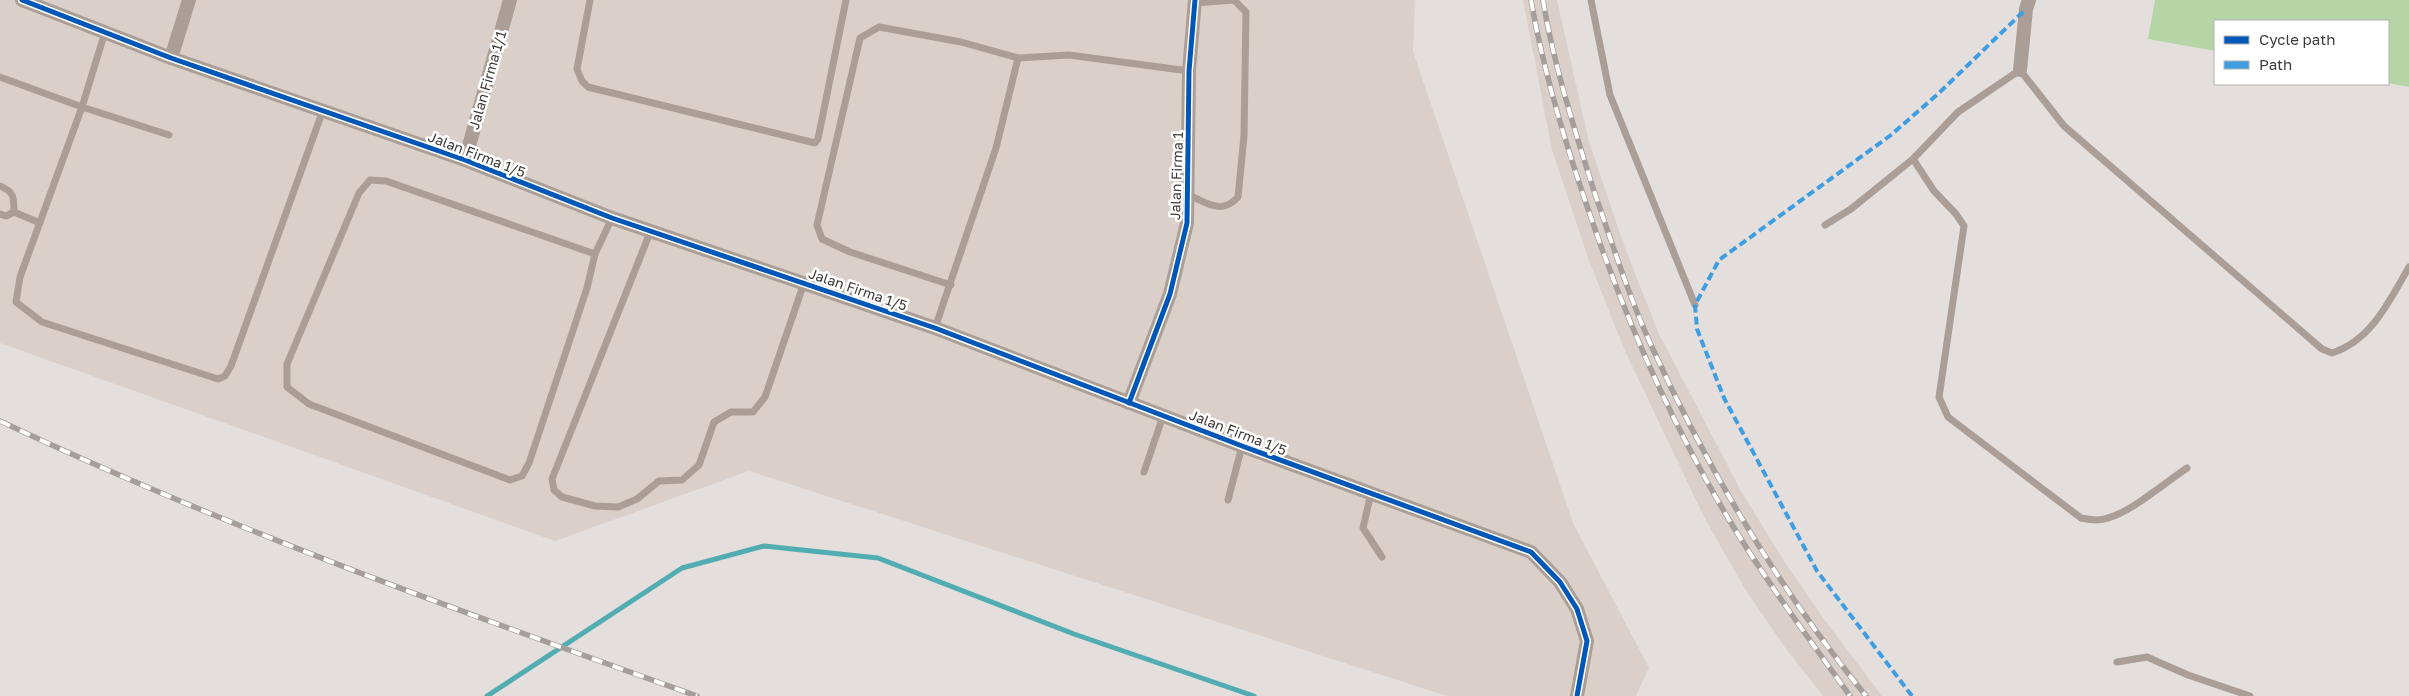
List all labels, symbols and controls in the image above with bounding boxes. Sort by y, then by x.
legend [2214,20,2389,85]
street label: Jalan Firma 1/1 [465,29,509,131]
text: Cycle path [2259,30,2335,48]
text: Path [2259,55,2292,73]
street label: Jalan Firma 1/5 [426,128,528,180]
street label: Jalan Firma 1 [1166,131,1186,220]
street label: Jalan Firma 1/5 [806,264,910,314]
street label: Jalan Firma 1/5 [1187,406,1289,458]

